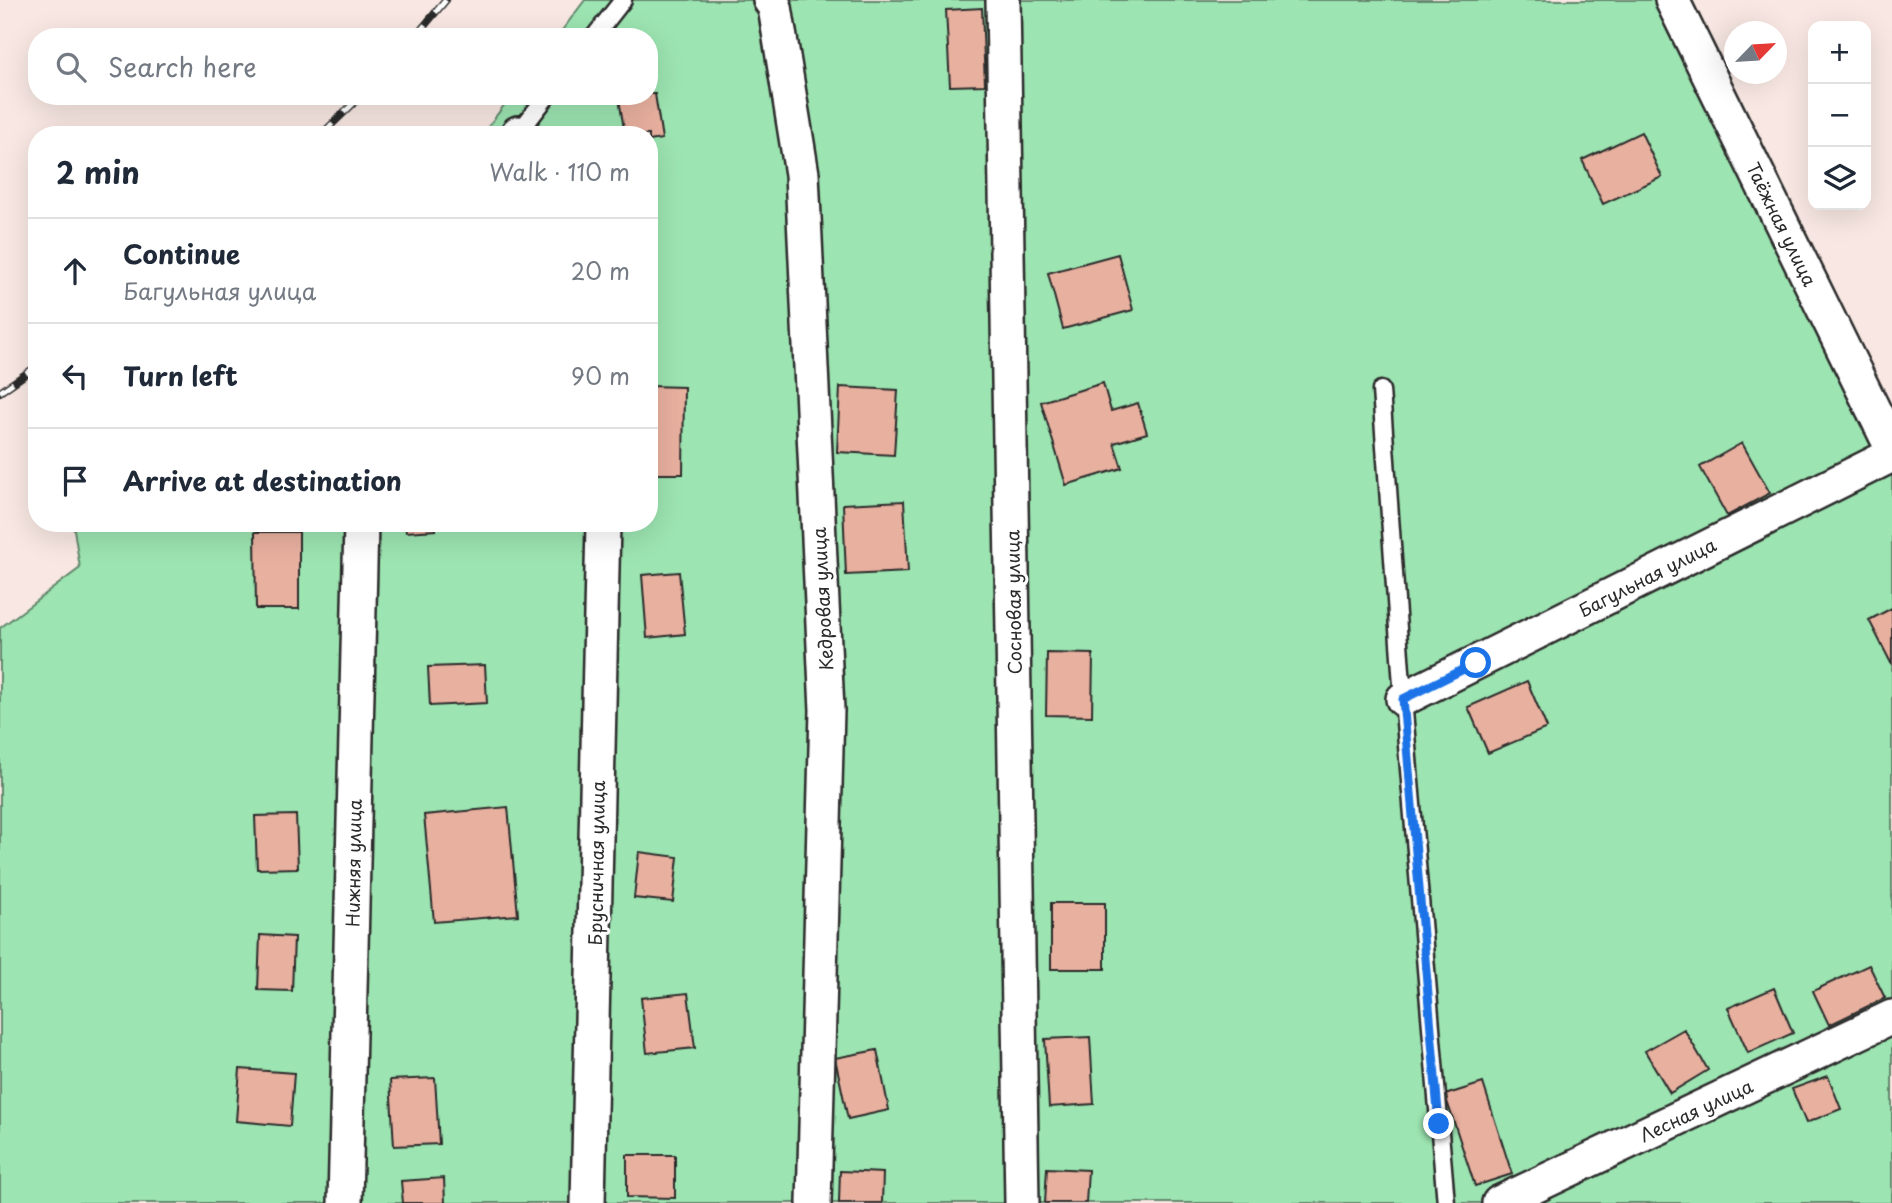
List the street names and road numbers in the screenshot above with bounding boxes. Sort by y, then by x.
street label: Таёжная улица [1740,157,1824,291]
street label: Кедровая улица [805,526,839,671]
street label: Сосновая улица [998,529,1028,675]
street label: Багульная улица [1573,530,1721,623]
street label: Брусничная улица [581,780,611,946]
street label: Нижняя улица [338,798,368,927]
street label: Лесная улица [1635,1072,1758,1148]

